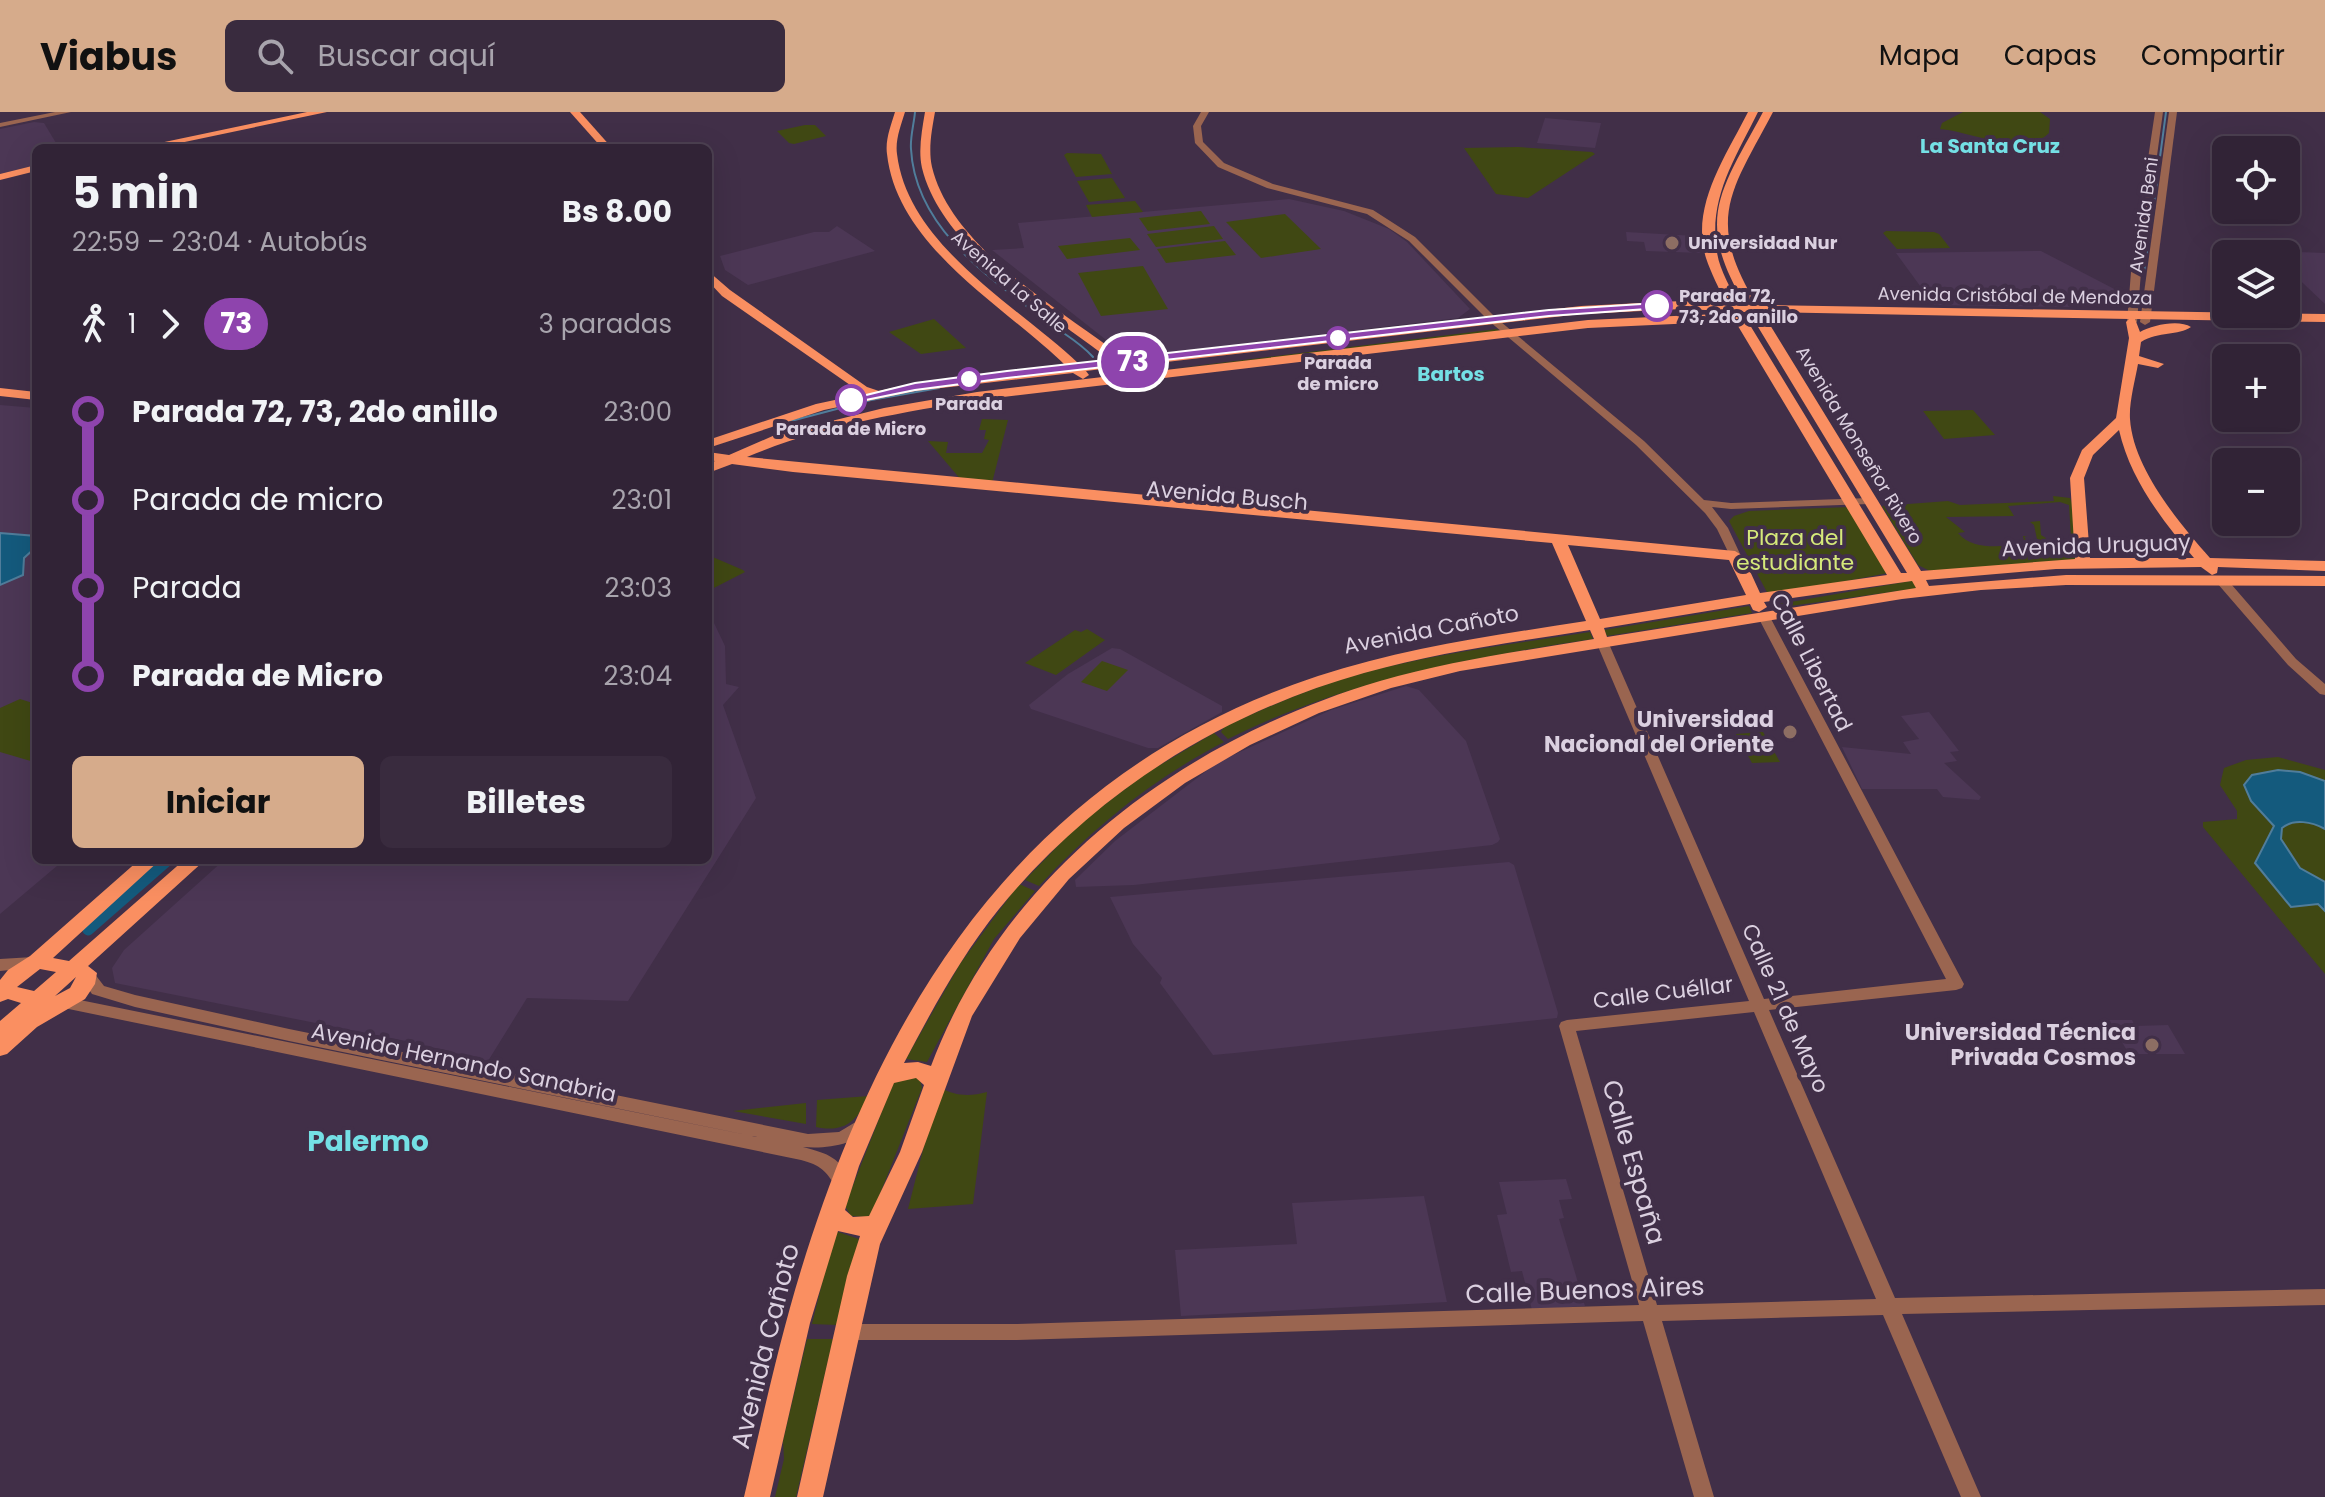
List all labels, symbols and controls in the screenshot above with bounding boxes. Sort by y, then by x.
search box [225,20,785,92]
text: Viabus [40,30,177,83]
icon: search [253,34,297,78]
text: Buscar aquí [317,34,495,77]
text: Mapa [1879,36,1960,75]
text: Capas [2004,36,2097,75]
text: Compartir [2141,36,2285,75]
district label: La Santa Cruz [1920,132,2060,160]
map controls [2212,136,2300,536]
button: locate [2212,136,2300,224]
street label: Avenida Beni [2123,155,2164,274]
text: 5 min [72,162,199,223]
text: Bs 8.00 [562,190,672,233]
text: 22:59 – 23:04 · Autobús [72,224,368,260]
street label: Avenida La Salle [946,224,1073,339]
place label: Universidad Nur [1688,230,1838,255]
marker: Universidad Nur [1663,234,1681,252]
button: layers [2212,240,2300,328]
street label: Avenida Cristóbal de Mendoza [1877,281,2153,310]
place label: Parada 72, 73, 2do anillo [1679,283,1798,329]
marker: Parada 72, 73, 2do anillo [1642,291,1672,321]
icon: walk [72,302,116,346]
icon: forward [148,302,192,346]
text: 73 [220,304,252,343]
text: 1 [128,306,136,342]
text: 3 paradas [539,306,672,342]
marker: Parada de micro [1327,327,1349,349]
line badge: 73 [1097,336,1169,388]
street label: Avenida Monseñor Rivero [1790,341,1929,548]
text: 73 [1117,342,1149,381]
button: + [2212,344,2300,432]
place label: Parada de micro [1297,350,1379,396]
district label: Bartos [1417,360,1485,388]
marker: Parada [958,368,980,390]
marker: Parada de Micro [836,385,866,415]
text: Parada 72, 73, 2do anillo [132,390,498,433]
place label: Parada [935,391,1003,416]
text: 23:00 [604,394,672,430]
place label: Parada de Micro [776,416,926,441]
button: − [2212,448,2300,536]
street label: Avenida Busch [1145,473,1309,518]
text: Parada de micro [132,478,383,521]
text: 23:01 [612,482,672,518]
park label: Plaza del estudiante [1736,522,1854,578]
street label: Avenida Uruguay [2001,527,2192,564]
text: Parada [132,566,242,609]
text: 23:03 [605,570,672,606]
street label: Calle Libertad [1763,588,1860,737]
street label: Avenida Cañoto [1341,597,1521,662]
text: Parada de Micro [132,654,383,697]
text: 23:04 [604,658,672,694]
place label: Universidad Nacional del Oriente [1544,704,1774,760]
marker: Universidad Nacional del Oriente [1781,723,1799,741]
button: Iniciar [72,756,364,848]
button: Billetes [380,756,672,848]
street label: Calle 21 de Mayo [1734,919,1837,1098]
street label: Calle Cuéllar [1591,969,1735,1016]
street label: Avenida Hernando Sanabria [309,1015,619,1110]
place label: Universidad Técnica Privada Cosmos [1905,1017,2136,1073]
marker: Universidad Técnica Privada Cosmos [2143,1036,2161,1054]
street label: Calle España [1593,1075,1675,1249]
district label: Palermo [307,1122,429,1161]
street label: Avenida Cañoto [722,1240,808,1452]
street label: Calle Buenos Aires [1465,1268,1705,1312]

